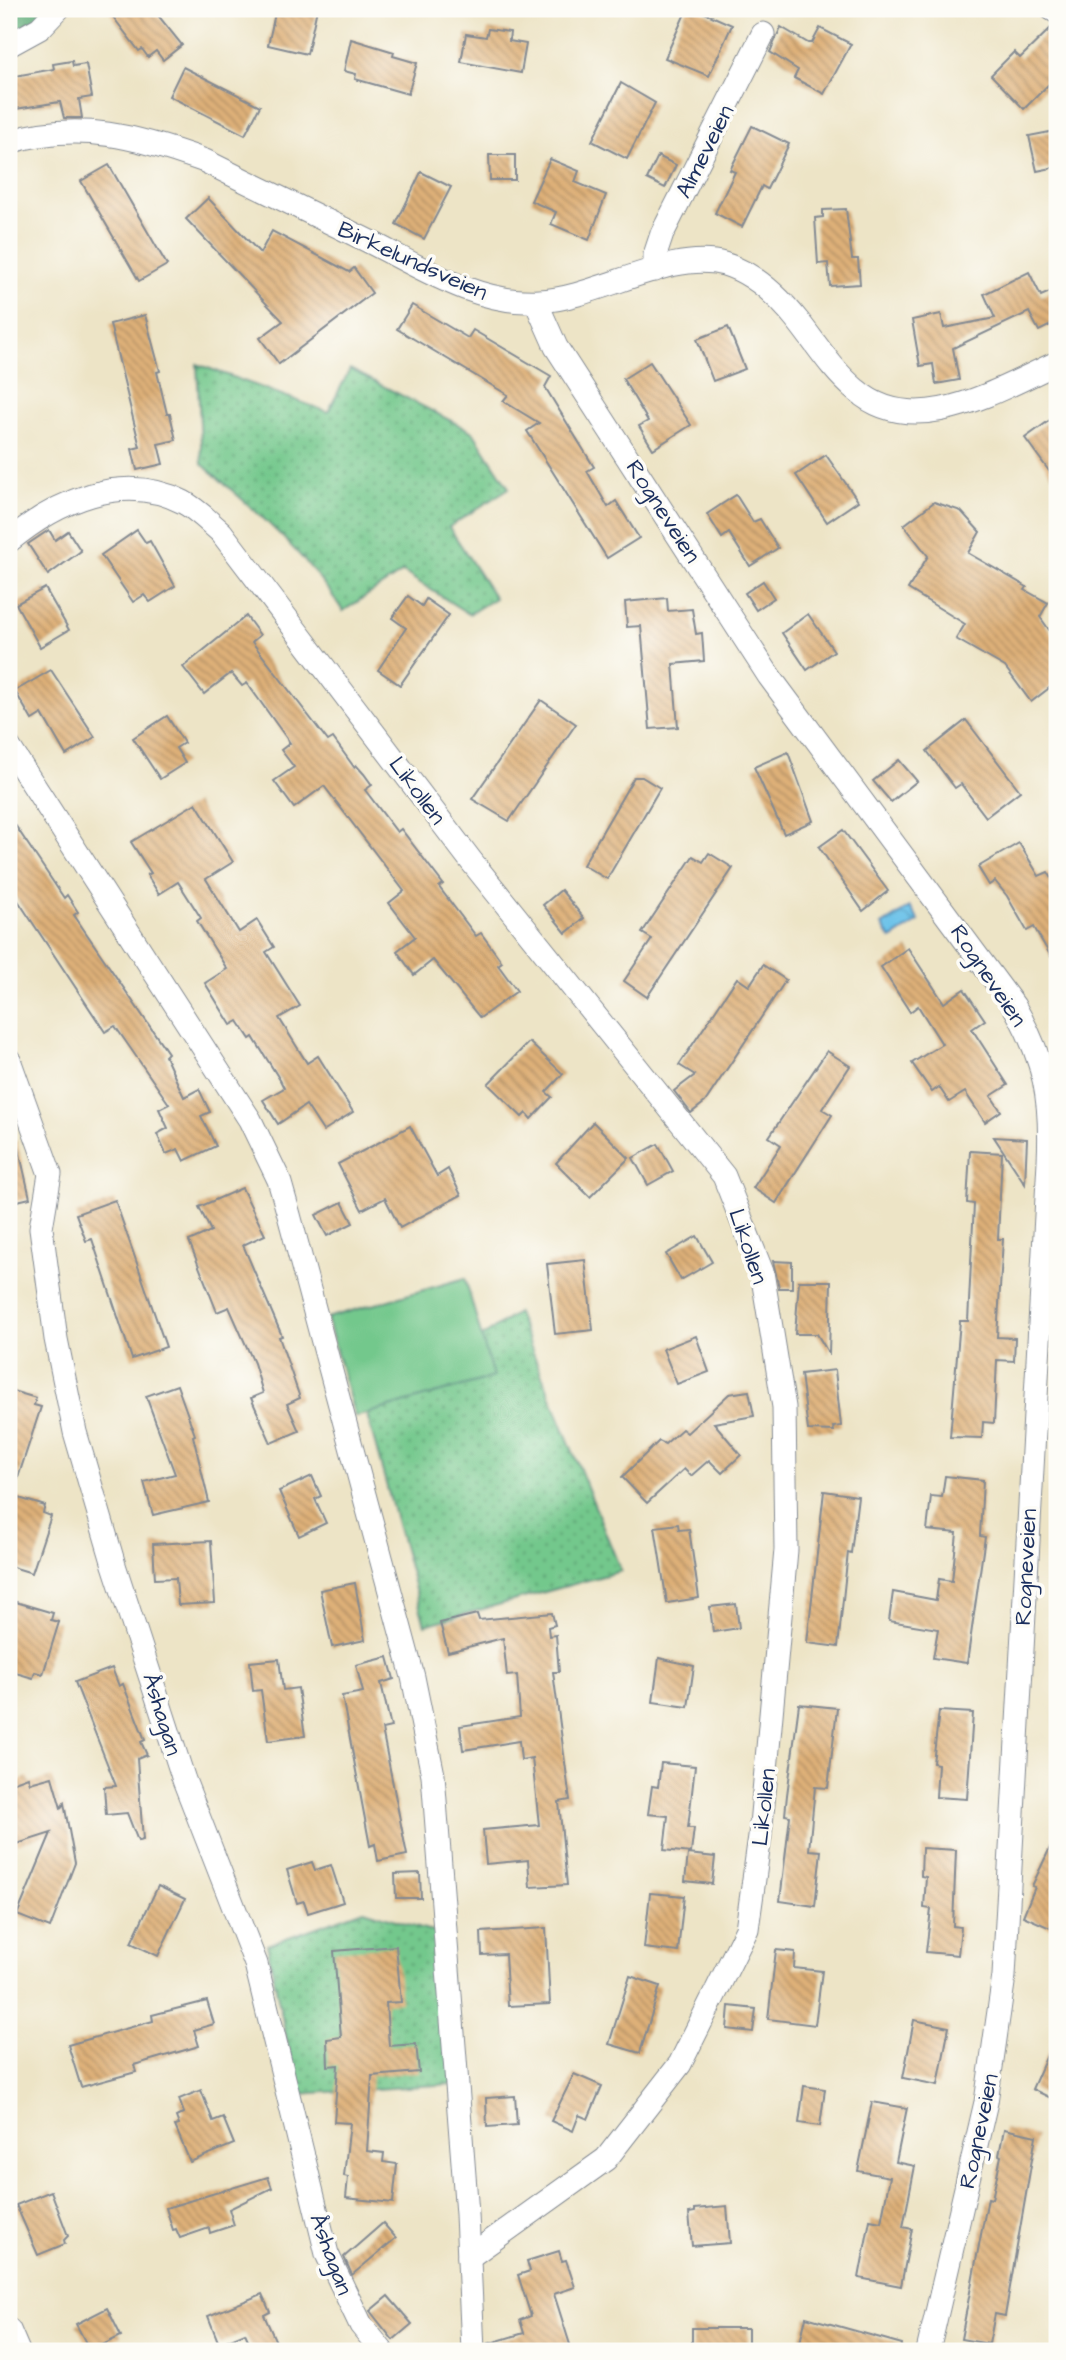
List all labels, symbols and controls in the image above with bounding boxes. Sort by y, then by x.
street label: Almeveien [668,99,742,203]
street label: Birkelundsveien [333,214,493,308]
street label: Rogneveien [617,454,708,570]
street label: Likollen [381,750,453,831]
street label: Rogneveien [941,918,1034,1034]
street label: Likollen [720,1204,776,1288]
street label: Rogneveien [1007,1508,1046,1626]
street label: Åshagan [133,1669,190,1760]
street label: Likollen [744,1767,784,1847]
street label: Rogneveien [951,2071,1008,2192]
street label: Åshagan [301,2209,361,2300]

